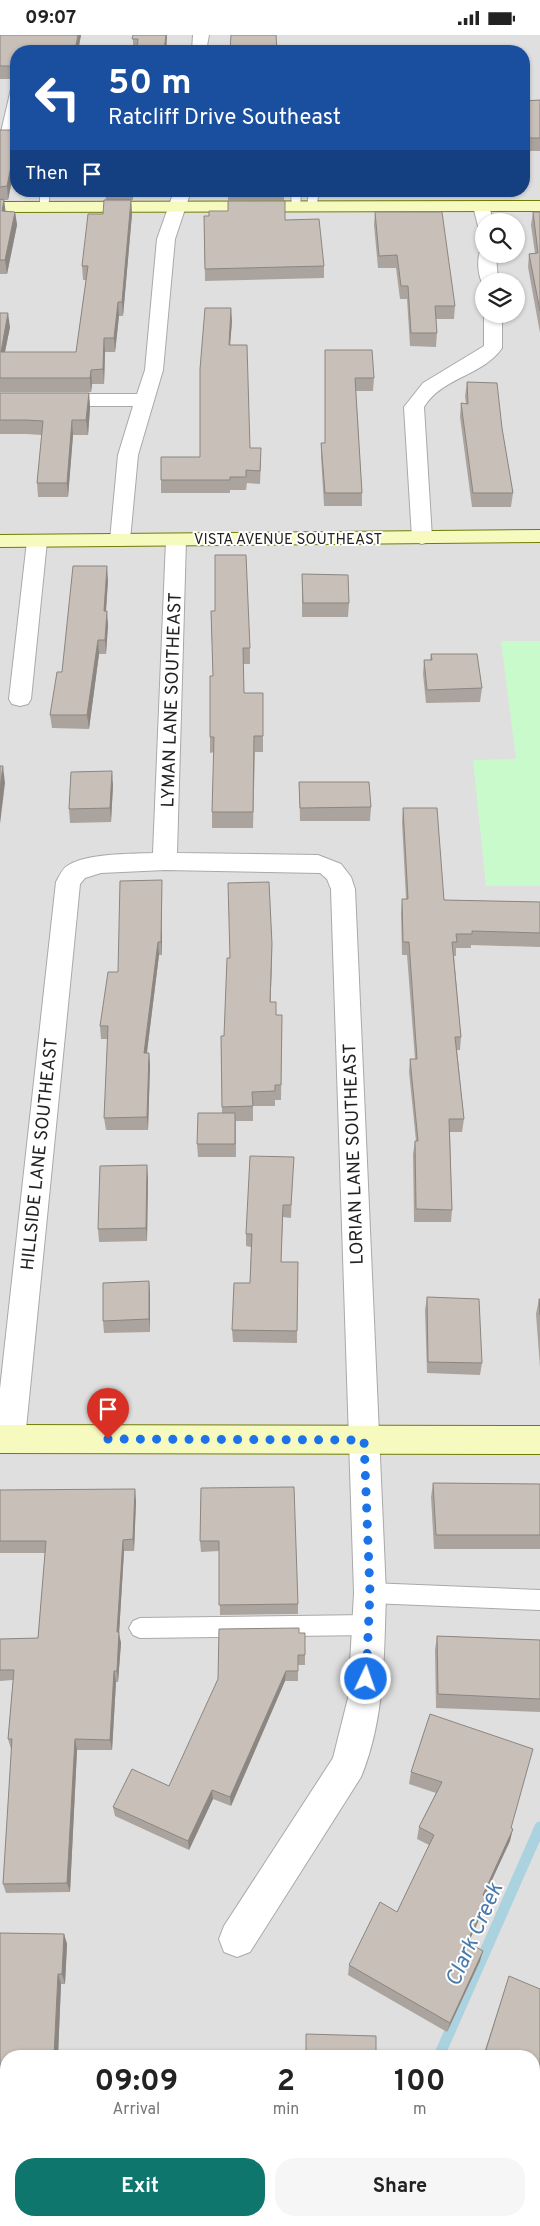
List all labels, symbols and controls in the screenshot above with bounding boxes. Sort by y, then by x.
text: 09:07 [25,6,76,30]
text: 50 m [108,62,192,106]
icon: left [25,65,90,130]
text: Ratcliff Drive Southeast [108,105,341,132]
icon: arrive [78,160,106,188]
text: Then [25,162,68,186]
map controls [475,213,525,323]
button: search [475,213,525,263]
button: layers [475,273,525,323]
street label: VISTA AVENUE SOUTHEAST [194,531,382,550]
street label: LYMAN LANE SOUTHEAST [157,592,188,808]
street label: HILLSIDE LANE SOUTHEAST [17,1037,64,1271]
street label: LORIAN LANE SOUTHEAST [339,1043,370,1265]
pin [87,1388,129,1439]
icon: arrive [94,1395,122,1423]
position arrow [339,1652,391,1704]
water label: Clark Creek [441,1878,510,1991]
text: 09:09 [95,2064,178,2101]
text: 2 [277,2064,295,2101]
text: 100 [394,2064,445,2101]
text: Arrival [113,2100,160,2120]
text: min [273,2100,299,2120]
text: m [413,2100,426,2120]
button: Exit [15,2158,265,2216]
button: Share [275,2158,525,2216]

